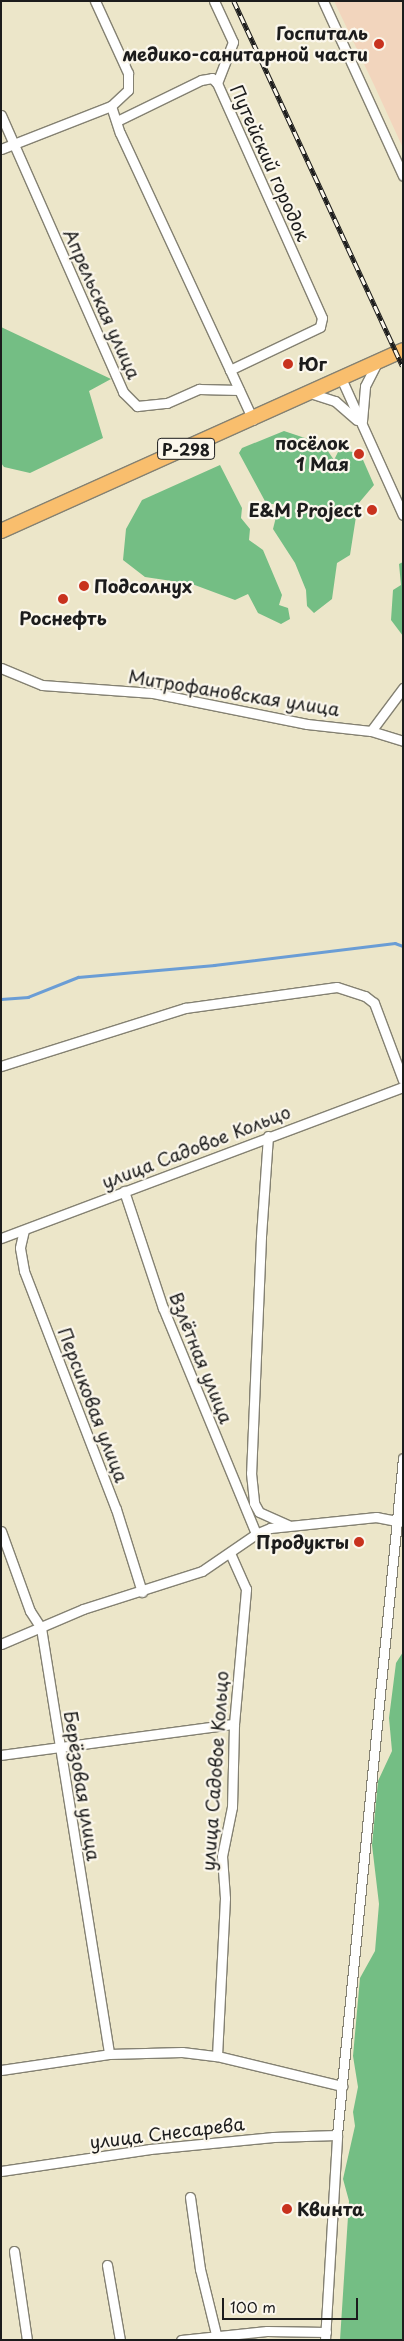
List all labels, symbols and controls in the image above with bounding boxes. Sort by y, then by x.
place label: Госпиталь медико-санитарной части [122,23,368,66]
marker: Госпиталь медико-санитарной части [372,37,386,51]
street label: Путейский городок [226,81,314,245]
street label: Апрельская улица [59,225,145,383]
place label: Юг [298,353,327,375]
marker: Юг [282,358,294,370]
place label: посёлок 1 Мая [275,433,349,476]
road number: Р-298 [156,436,216,462]
marker: посёлок 1 Мая [353,448,365,460]
place label: E&M Project [248,499,362,521]
marker: E&M Project [366,504,378,516]
place label: Подсолнух [94,575,192,597]
marker: Подсолнух [78,580,90,592]
marker: Роснефть [57,593,69,605]
place label: Роснефть [19,607,107,629]
street label: Митрофановская улица [126,666,342,720]
street label: улица Садовое Кольцо [98,1101,294,1193]
street label: Взлётная улица [165,1289,237,1427]
street label: Персиковая улица [53,1324,133,1486]
place label: Продукты [256,1531,349,1553]
marker: Продукты [353,1536,365,1548]
street label: улица Садовое Кольцо [197,1670,233,1872]
street label: Берёзовая улица [59,1709,105,1863]
street label: улица Снесарева [88,2113,246,2153]
place label: Квинта [297,2198,364,2220]
marker: Квинта [281,2203,293,2215]
scale bar [224,2288,360,2320]
text: 100 m [230,2295,276,2318]

